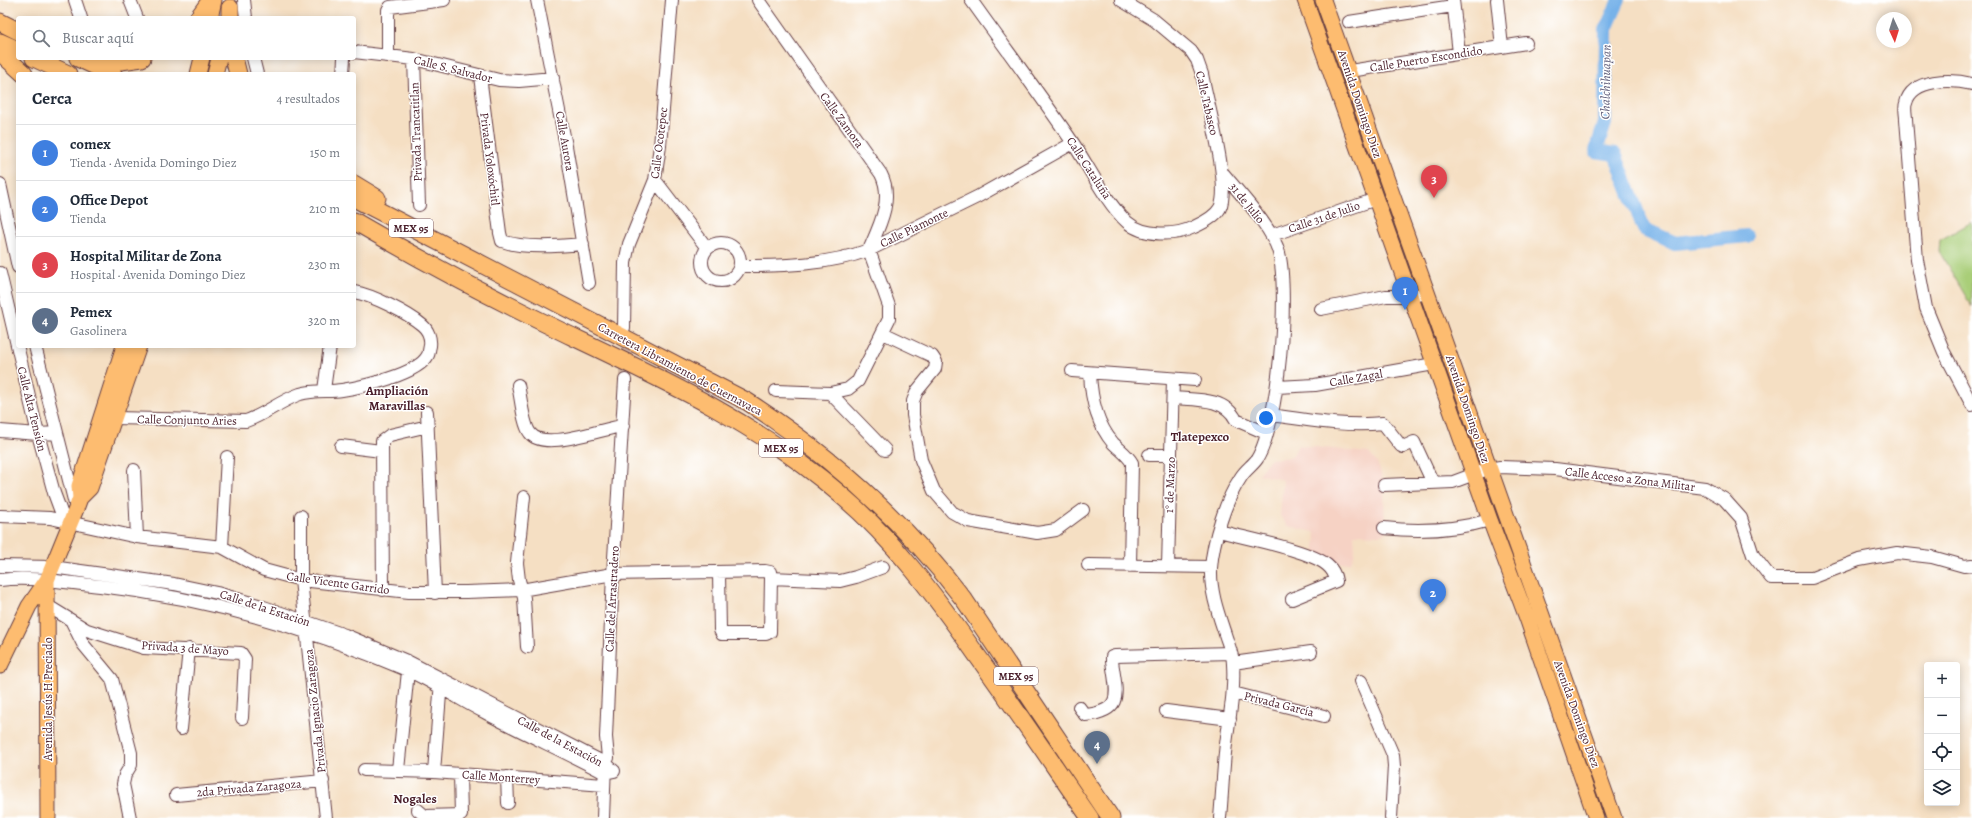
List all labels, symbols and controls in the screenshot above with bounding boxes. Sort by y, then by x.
north arrow [1876,12,1912,48]
search box [16,16,356,60]
icon: search [30,27,52,49]
text: Buscar aquí [62,28,134,48]
street label: Calle Puerto Escondido [1369,42,1483,76]
water label: Chalchihuapan [1596,44,1615,120]
street label: Avenida Domingo Diez [1334,47,1386,160]
street label: Calle S. Salvador [412,51,494,87]
street label: Calle Tabasco [1192,69,1222,137]
street label: Privada Trancatitlan [406,82,426,182]
text: Cerca [32,87,72,110]
street label: Calle Zamora [816,89,868,151]
text: 4 resultados [276,90,340,107]
street label: Calle Ocotepec [647,106,671,180]
street label: Calle Aurora [552,110,578,173]
street label: Privada Yoloxóchitl [476,112,504,206]
text: comex [70,134,111,154]
street label: Calle Cataluña [1063,134,1115,203]
text: 1 [43,144,47,161]
text: 150 m [310,144,340,161]
text: Tienda · Avenida Domingo Diez [70,154,237,171]
pin: 3 [1421,165,1447,198]
street label: 31 de Julio [1226,179,1268,227]
text: Office Depot [70,190,148,210]
street label: Calle 31 de Julio [1286,197,1362,237]
text: 2 [42,200,48,217]
text: 210 m [309,200,340,217]
street label: Calle Piamonte [877,205,951,251]
text: Tienda [70,210,106,227]
road number: MEX 95 [389,219,433,237]
text: Hospital Militar de Zona [70,246,222,266]
text: 3 [42,256,48,273]
text: 230 m [308,256,340,273]
text: Hospital · Avenida Domingo Diez [70,266,246,283]
pin: 1 [1392,277,1418,310]
text: Pemex [70,302,112,322]
text: 4 [42,312,48,329]
text: 320 m [308,312,340,329]
street label: Carretera Libramiento de Cuernavaca [595,319,765,419]
text: Gasolinera [70,322,127,339]
street label: Avenida Domingo Diez [1442,352,1494,465]
street label: Calle Alta Tensión [14,365,50,453]
street label: Calle Zagal [1328,365,1384,391]
district label: Ampliación Maravillas [365,382,429,414]
your location [1256,408,1276,428]
street label: Calle Conjunto Aries [137,411,237,429]
district label: Tlatepexco [1171,428,1230,445]
road number: MEX 95 [759,439,803,457]
street label: 1° de Marzo [1161,457,1179,513]
street label: Calle Acceso a Zona Militar [1564,463,1696,495]
street label: Calle del Arrastradero [601,545,623,653]
street label: Calle Vicente Garrido [285,568,391,598]
pin: 2 [1420,579,1446,612]
street label: Calle de la Estación [218,586,313,630]
street label: Avenida Jesús H Preciado [40,637,56,762]
street label: Privada 3 de Mayo [141,637,229,659]
street label: Privada Ignacio Zaragoza [301,648,329,774]
street label: Avenida Domingo Diez [1550,657,1604,770]
map controls [1924,662,1960,806]
button: + [1924,662,1960,698]
road number: MEX 95 [994,667,1038,685]
street label: Privada García [1242,688,1316,721]
button: − [1924,698,1960,734]
street label: Calle de la Estación [515,712,606,770]
pin: 4 [1084,731,1110,764]
button: locate [1924,734,1960,770]
street label: Calle Monterrey [461,766,541,788]
button: layers [1924,770,1960,806]
street label: 2da Privada Zaragoza [196,775,303,801]
district label: Nogales [393,790,437,807]

